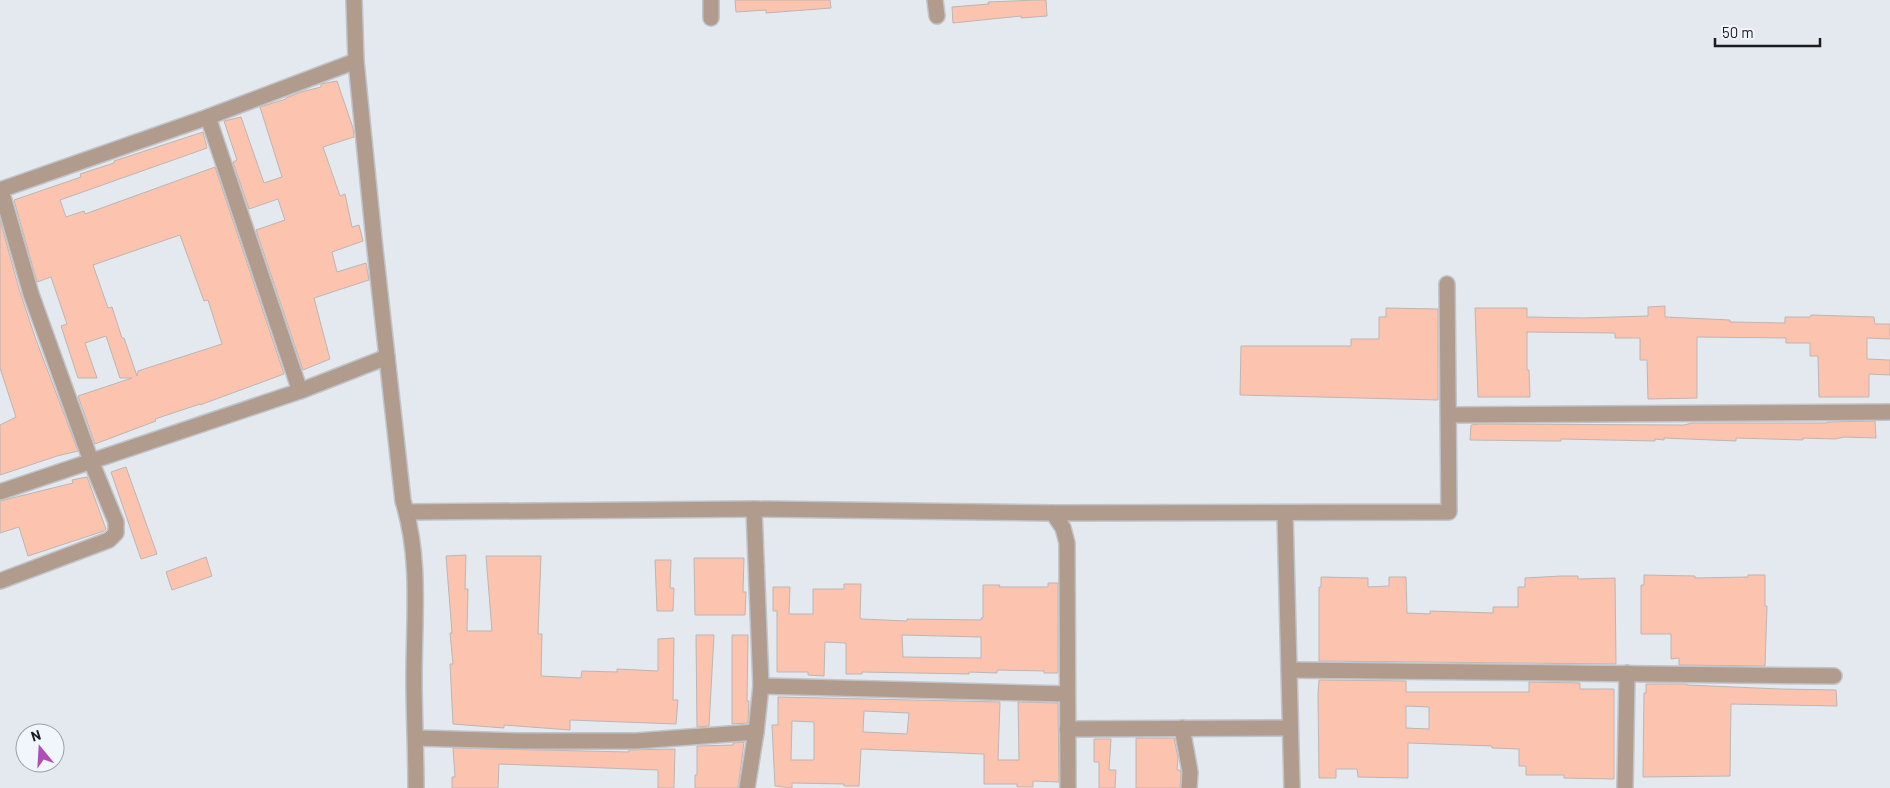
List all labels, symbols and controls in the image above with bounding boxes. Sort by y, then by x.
scale bar [1715,15,1820,47]
text: 50 m [1722,23,1754,41]
north arrow [15,723,65,773]
text: N [29,726,43,745]

